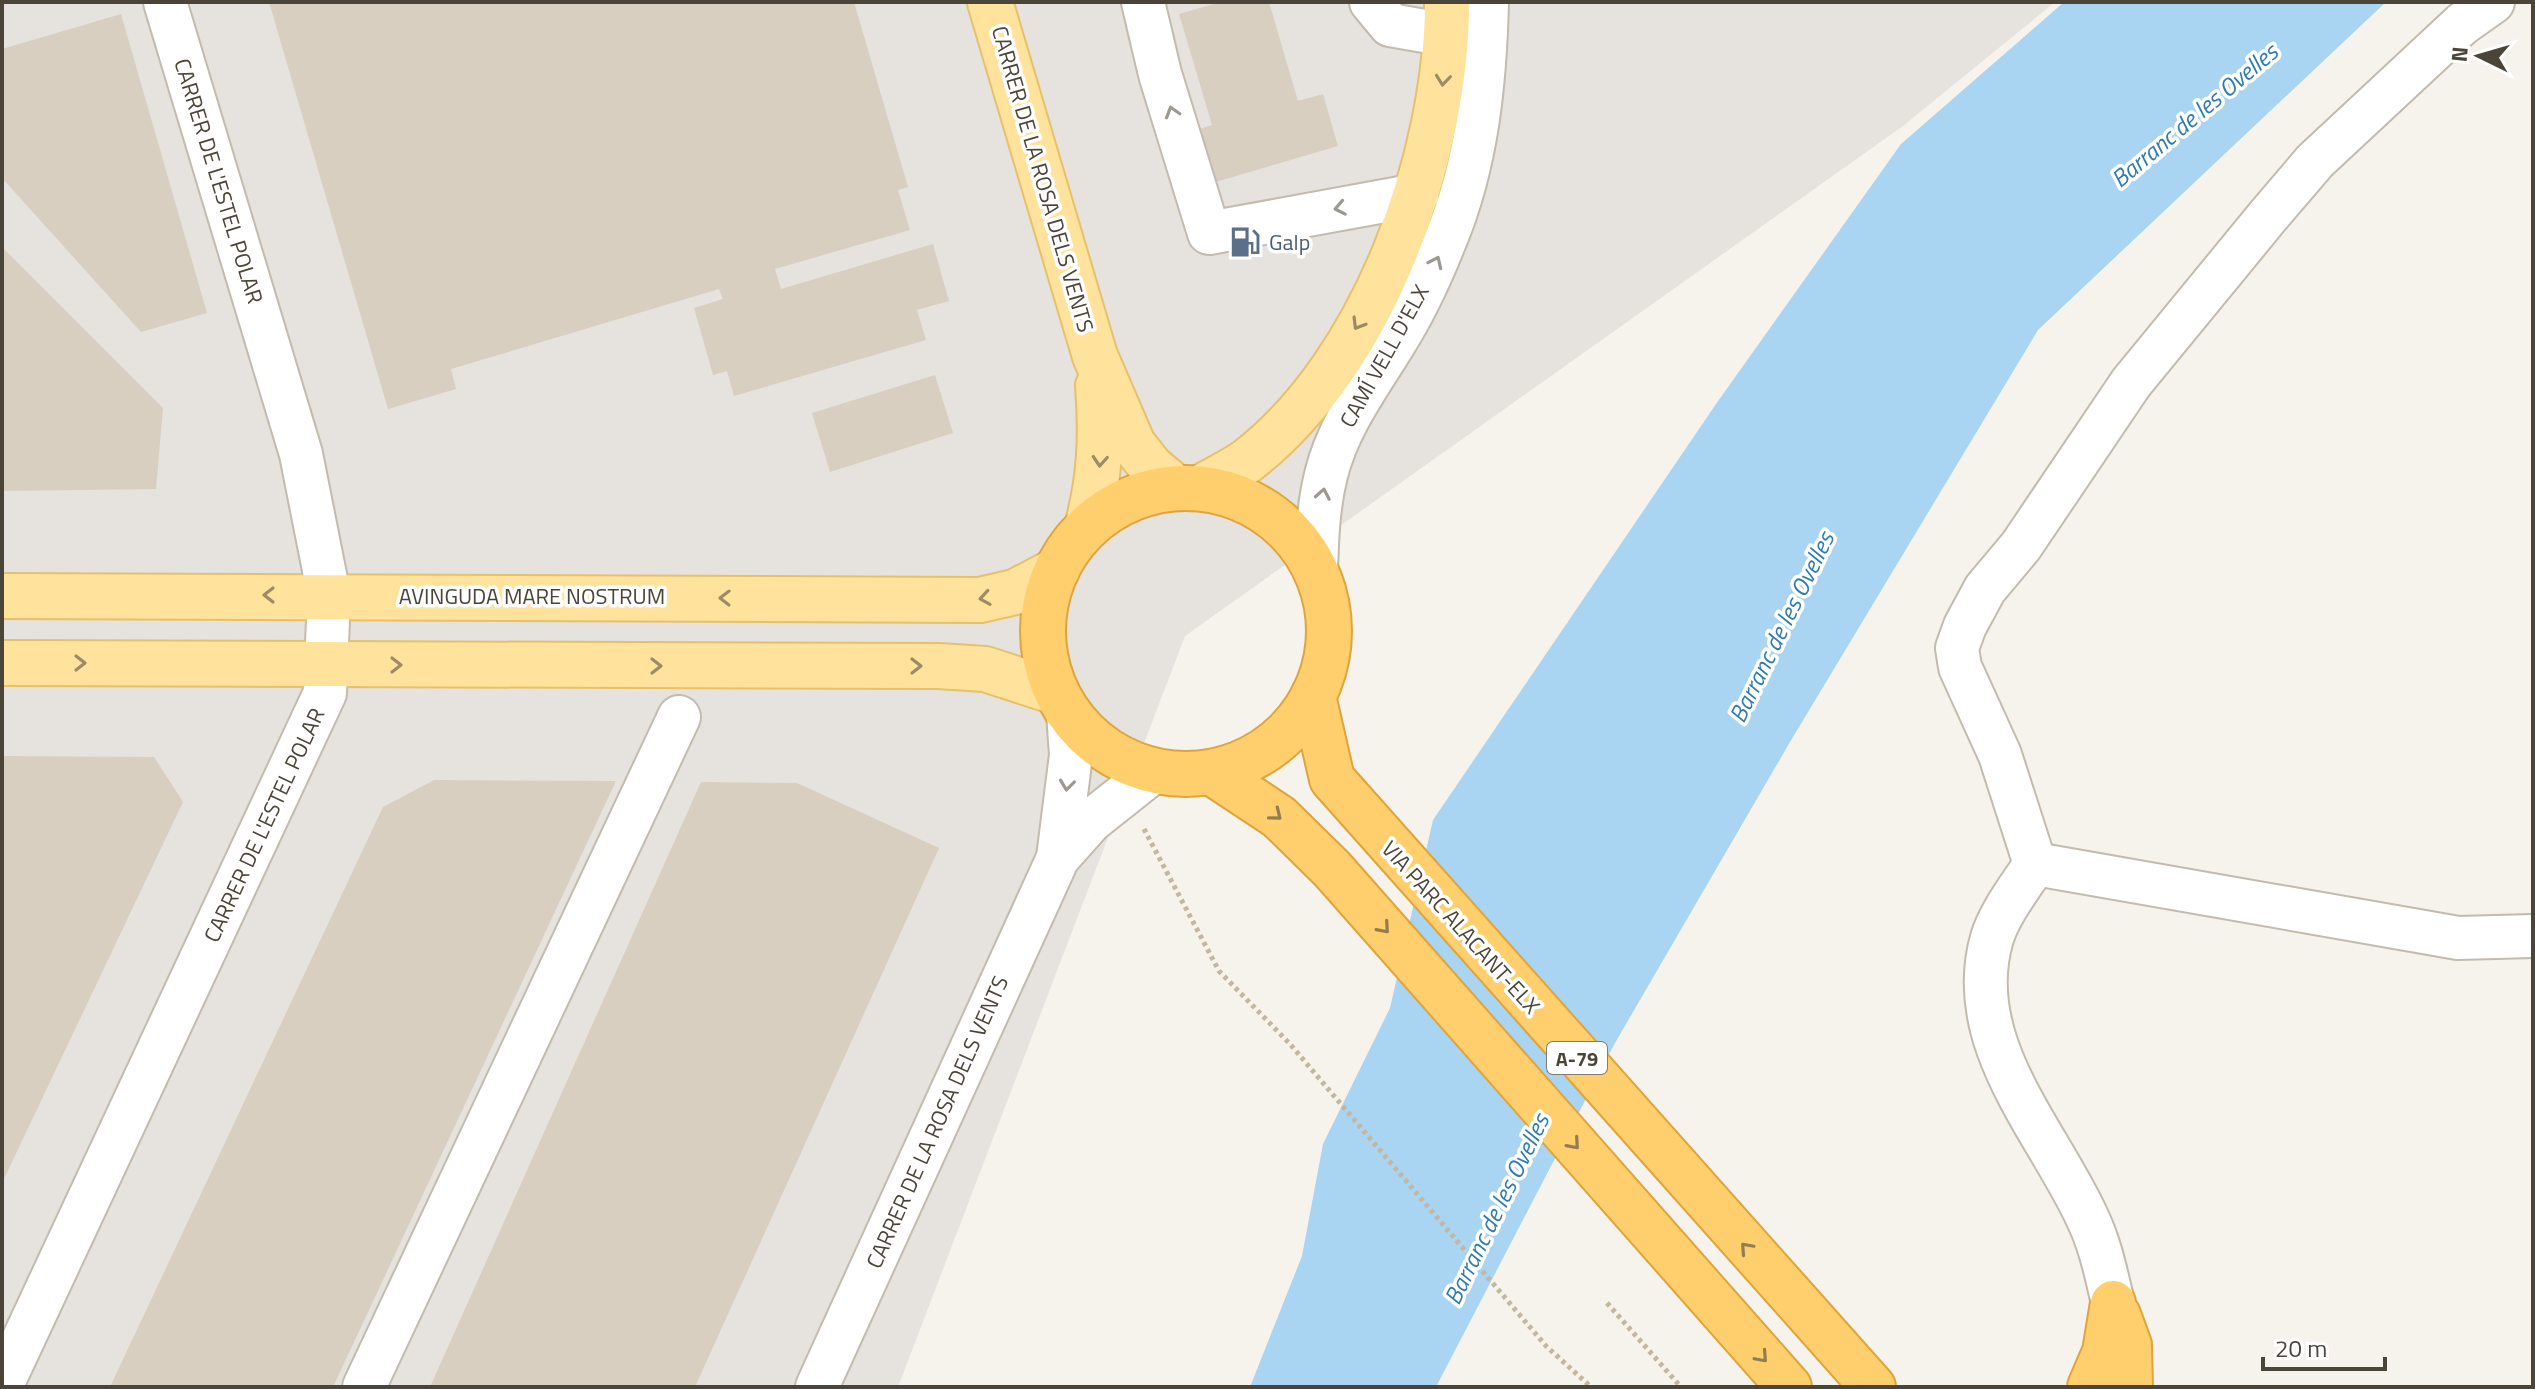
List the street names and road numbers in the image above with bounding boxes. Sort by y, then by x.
street label: CARRER DE LA ROSA DELS VENTS [983,22,1103,336]
street label: CARRER DE L'ESTEL POLAR [165,54,273,308]
street label: CAMÍ VELL D'ELX [1331,278,1437,434]
street label: AVINGUDA MARE NOSTRUM [399,579,665,613]
street label: CARRER DE L'ESTEL POLAR [195,702,333,948]
street label: VIA PARC ALACANT-ELX [1374,833,1548,1021]
street label: CARRER DE LA ROSA DELS VENTS [857,970,1017,1274]
road number: A-79 [1547,1042,1607,1074]

